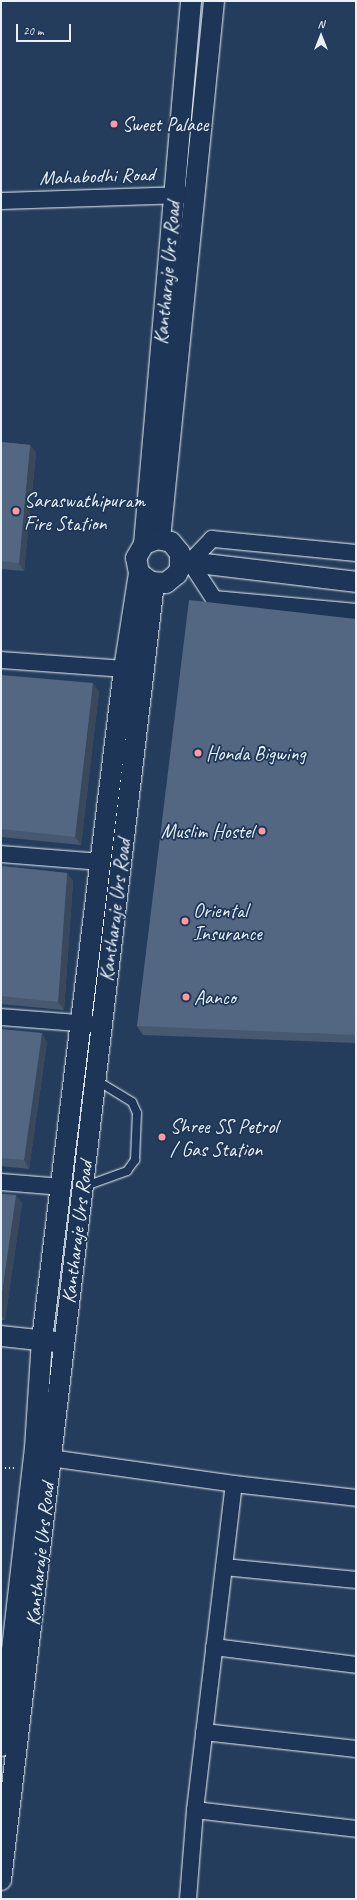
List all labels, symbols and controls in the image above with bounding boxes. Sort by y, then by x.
scale bar [18,16,73,42]
north arrow [301,16,341,56]
text: N [318,17,324,31]
text: 20 m [23,23,43,39]
place label: Sweet Palace [122,112,208,136]
marker: Sweet Palace [109,119,119,129]
street label: Mahabodhi Road [39,162,155,190]
street label: Kantharaje Urs Road [149,200,185,346]
place label: Saraswathipuram Fire Station [24,488,145,535]
marker: Saraswathipuram Fire Station [11,506,21,516]
place label: Honda Bigwing [206,741,306,765]
marker: Honda Bigwing [193,748,203,758]
place label: Muslim Hostel [161,819,254,843]
marker: Muslim Hostel [257,826,267,836]
street label: Kantharaje Urs Road [94,837,136,983]
place label: Oriental Insurance [193,898,262,945]
marker: Oriental Insurance [180,916,190,926]
place label: Aanco [194,985,236,1009]
marker: Aanco [181,992,191,1002]
place label: Shree SS Petrol / Gas Station [170,1114,278,1161]
marker: Shree SS Petrol / Gas Station [157,1132,167,1142]
street label: Kantharaje Urs Road [56,1159,98,1305]
street label: Kantharaje Urs Road [21,1481,59,1627]

